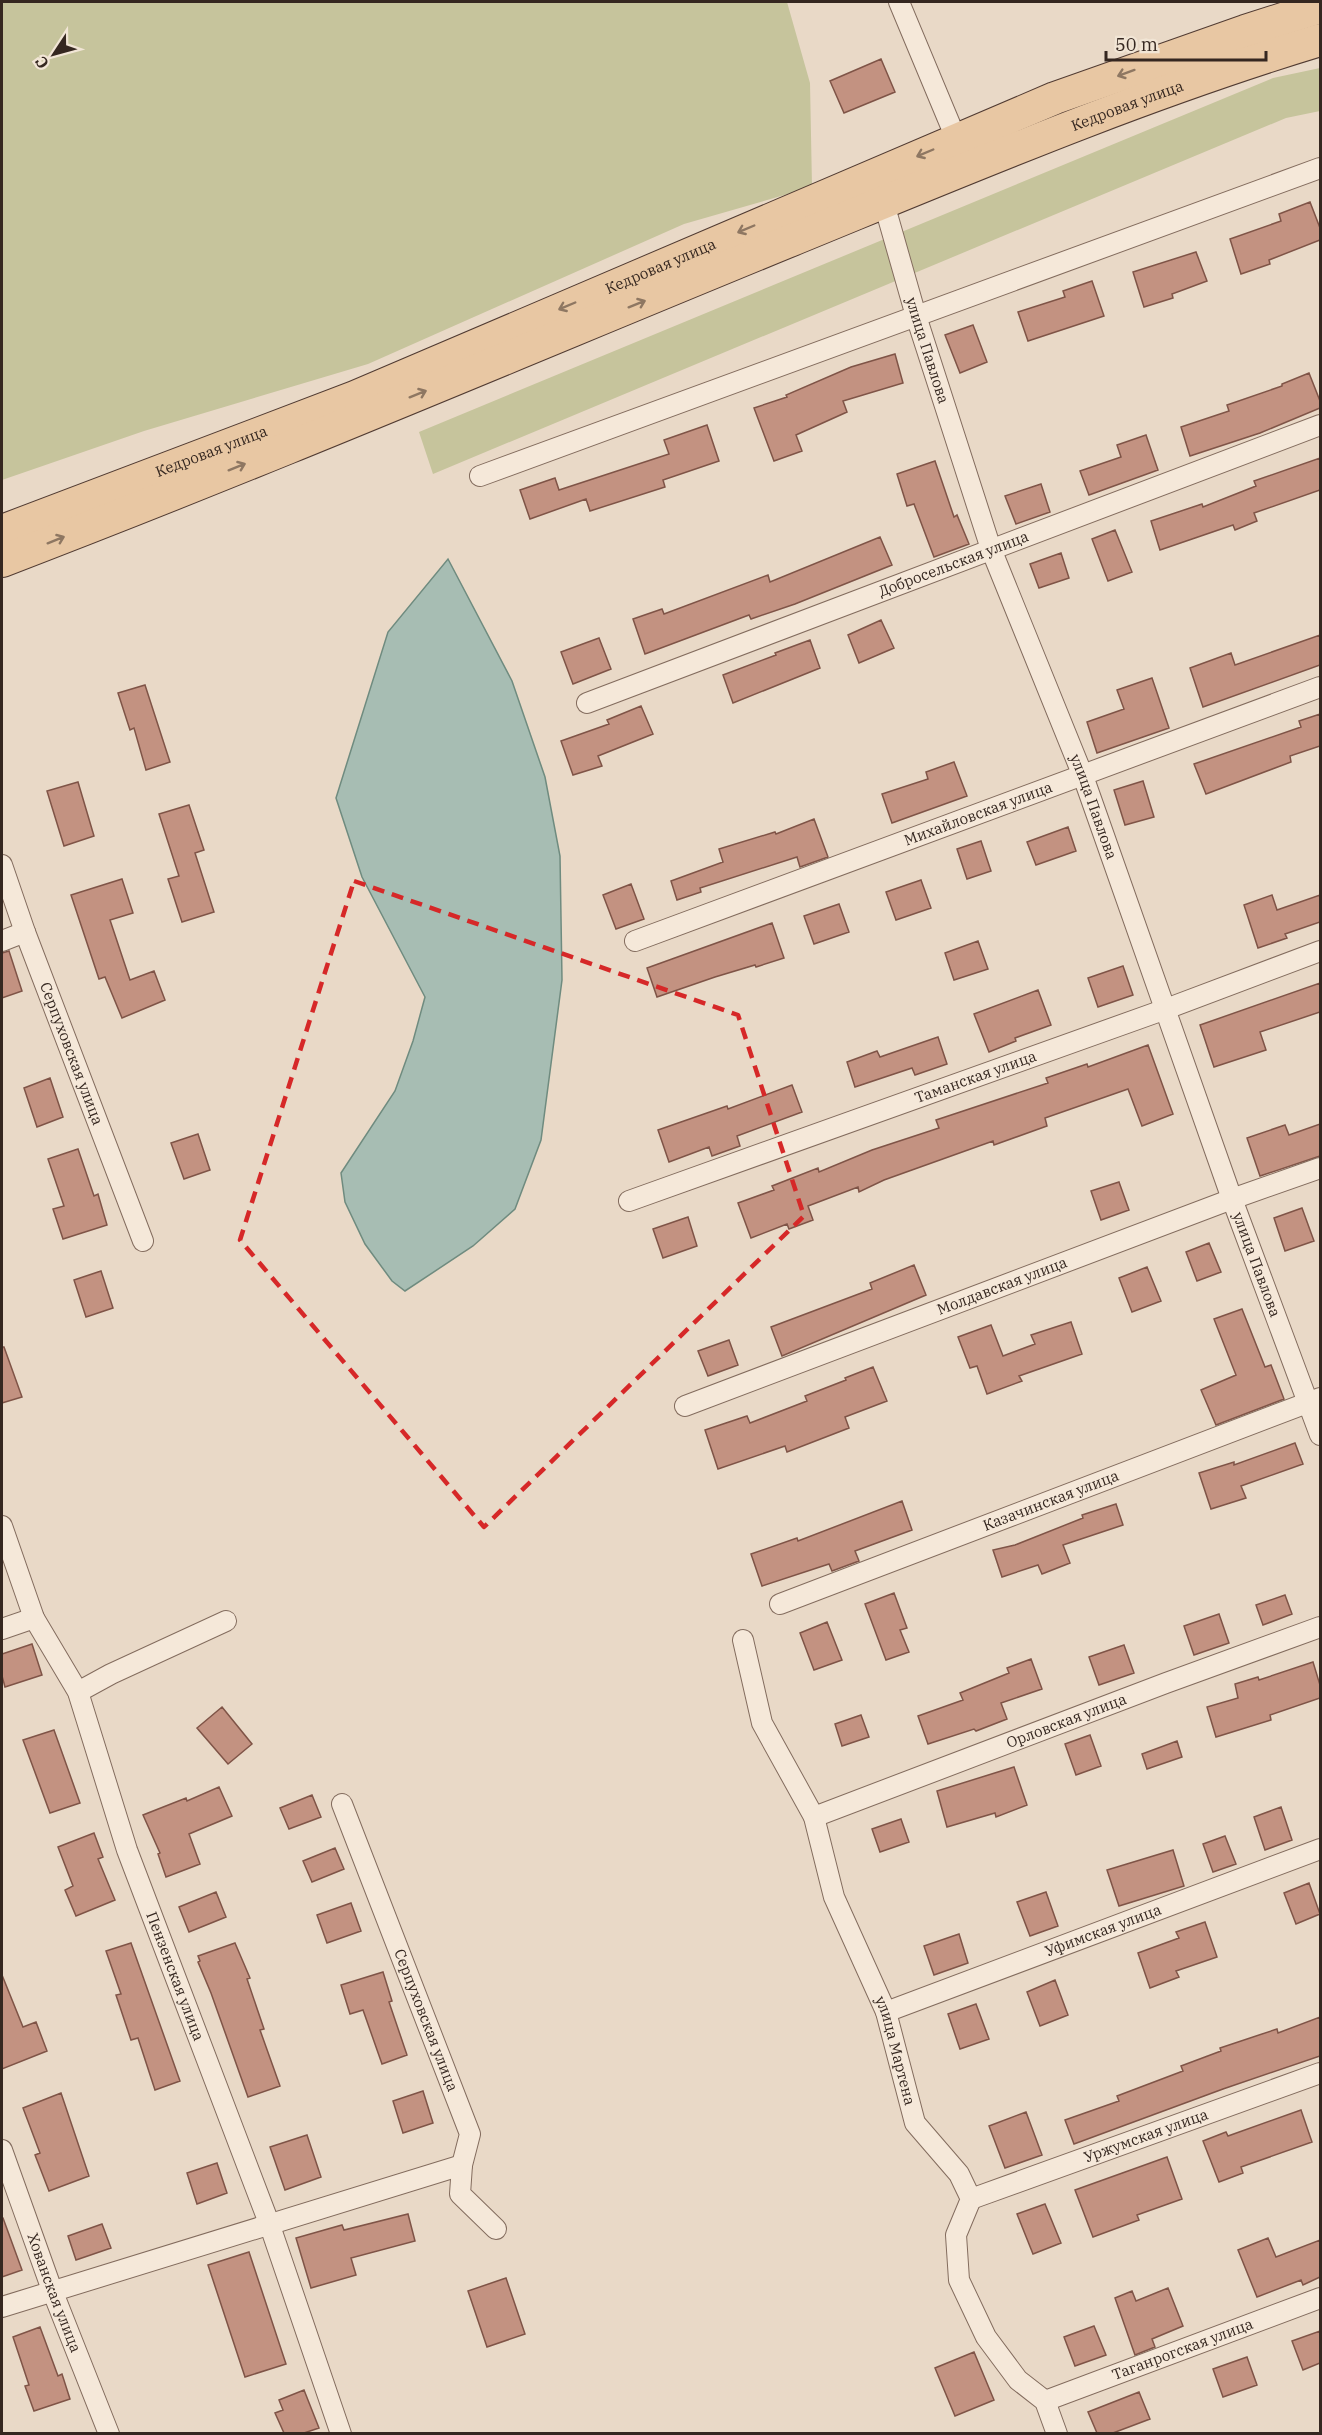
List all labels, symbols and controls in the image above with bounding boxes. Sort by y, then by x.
north arrow [24,24,84,84]
scale bar [1106,24,1266,62]
text: 50 m [1115,33,1158,56]
text: С [31,53,53,73]
one-way arrow [1117,68,1136,79]
street label: Кедровая улица [1068,76,1186,135]
one-way arrow [917,148,935,159]
one-way arrow [737,225,755,236]
street label: Кедровая улица [602,234,719,298]
street label: улица Павлова [902,295,954,406]
one-way arrow [627,298,646,309]
one-way arrow [558,301,576,312]
one-way arrow [408,388,427,399]
street label: Кедровая улица [153,421,270,481]
one-way arrow [227,461,246,472]
street label: Добросельская улица [876,526,1031,601]
one-way arrow [46,533,65,544]
street label: улица Павлова [1066,751,1122,862]
street label: Михайловская улица [901,777,1055,849]
street label: Серпуховская улица [36,979,108,1127]
street label: Таманская улица [912,1046,1039,1107]
street label: улица Павлова [1229,1209,1285,1319]
street label: Молдавская улица [934,1252,1070,1319]
street label: Казачинская улица [980,1466,1121,1535]
street label: Орловская улица [1003,1689,1129,1752]
street label: Уфимская улица [1042,1900,1164,1960]
street label: Пензенская улица [142,1909,209,2043]
street label: Серпуховская улица [390,1946,463,2094]
street label: улица Мартена [871,1993,920,2107]
street label: Уржумская улица [1081,2104,1210,2167]
street label: Хованская улица [23,2230,86,2355]
street label: Таганрогская улица [1109,2314,1256,2384]

